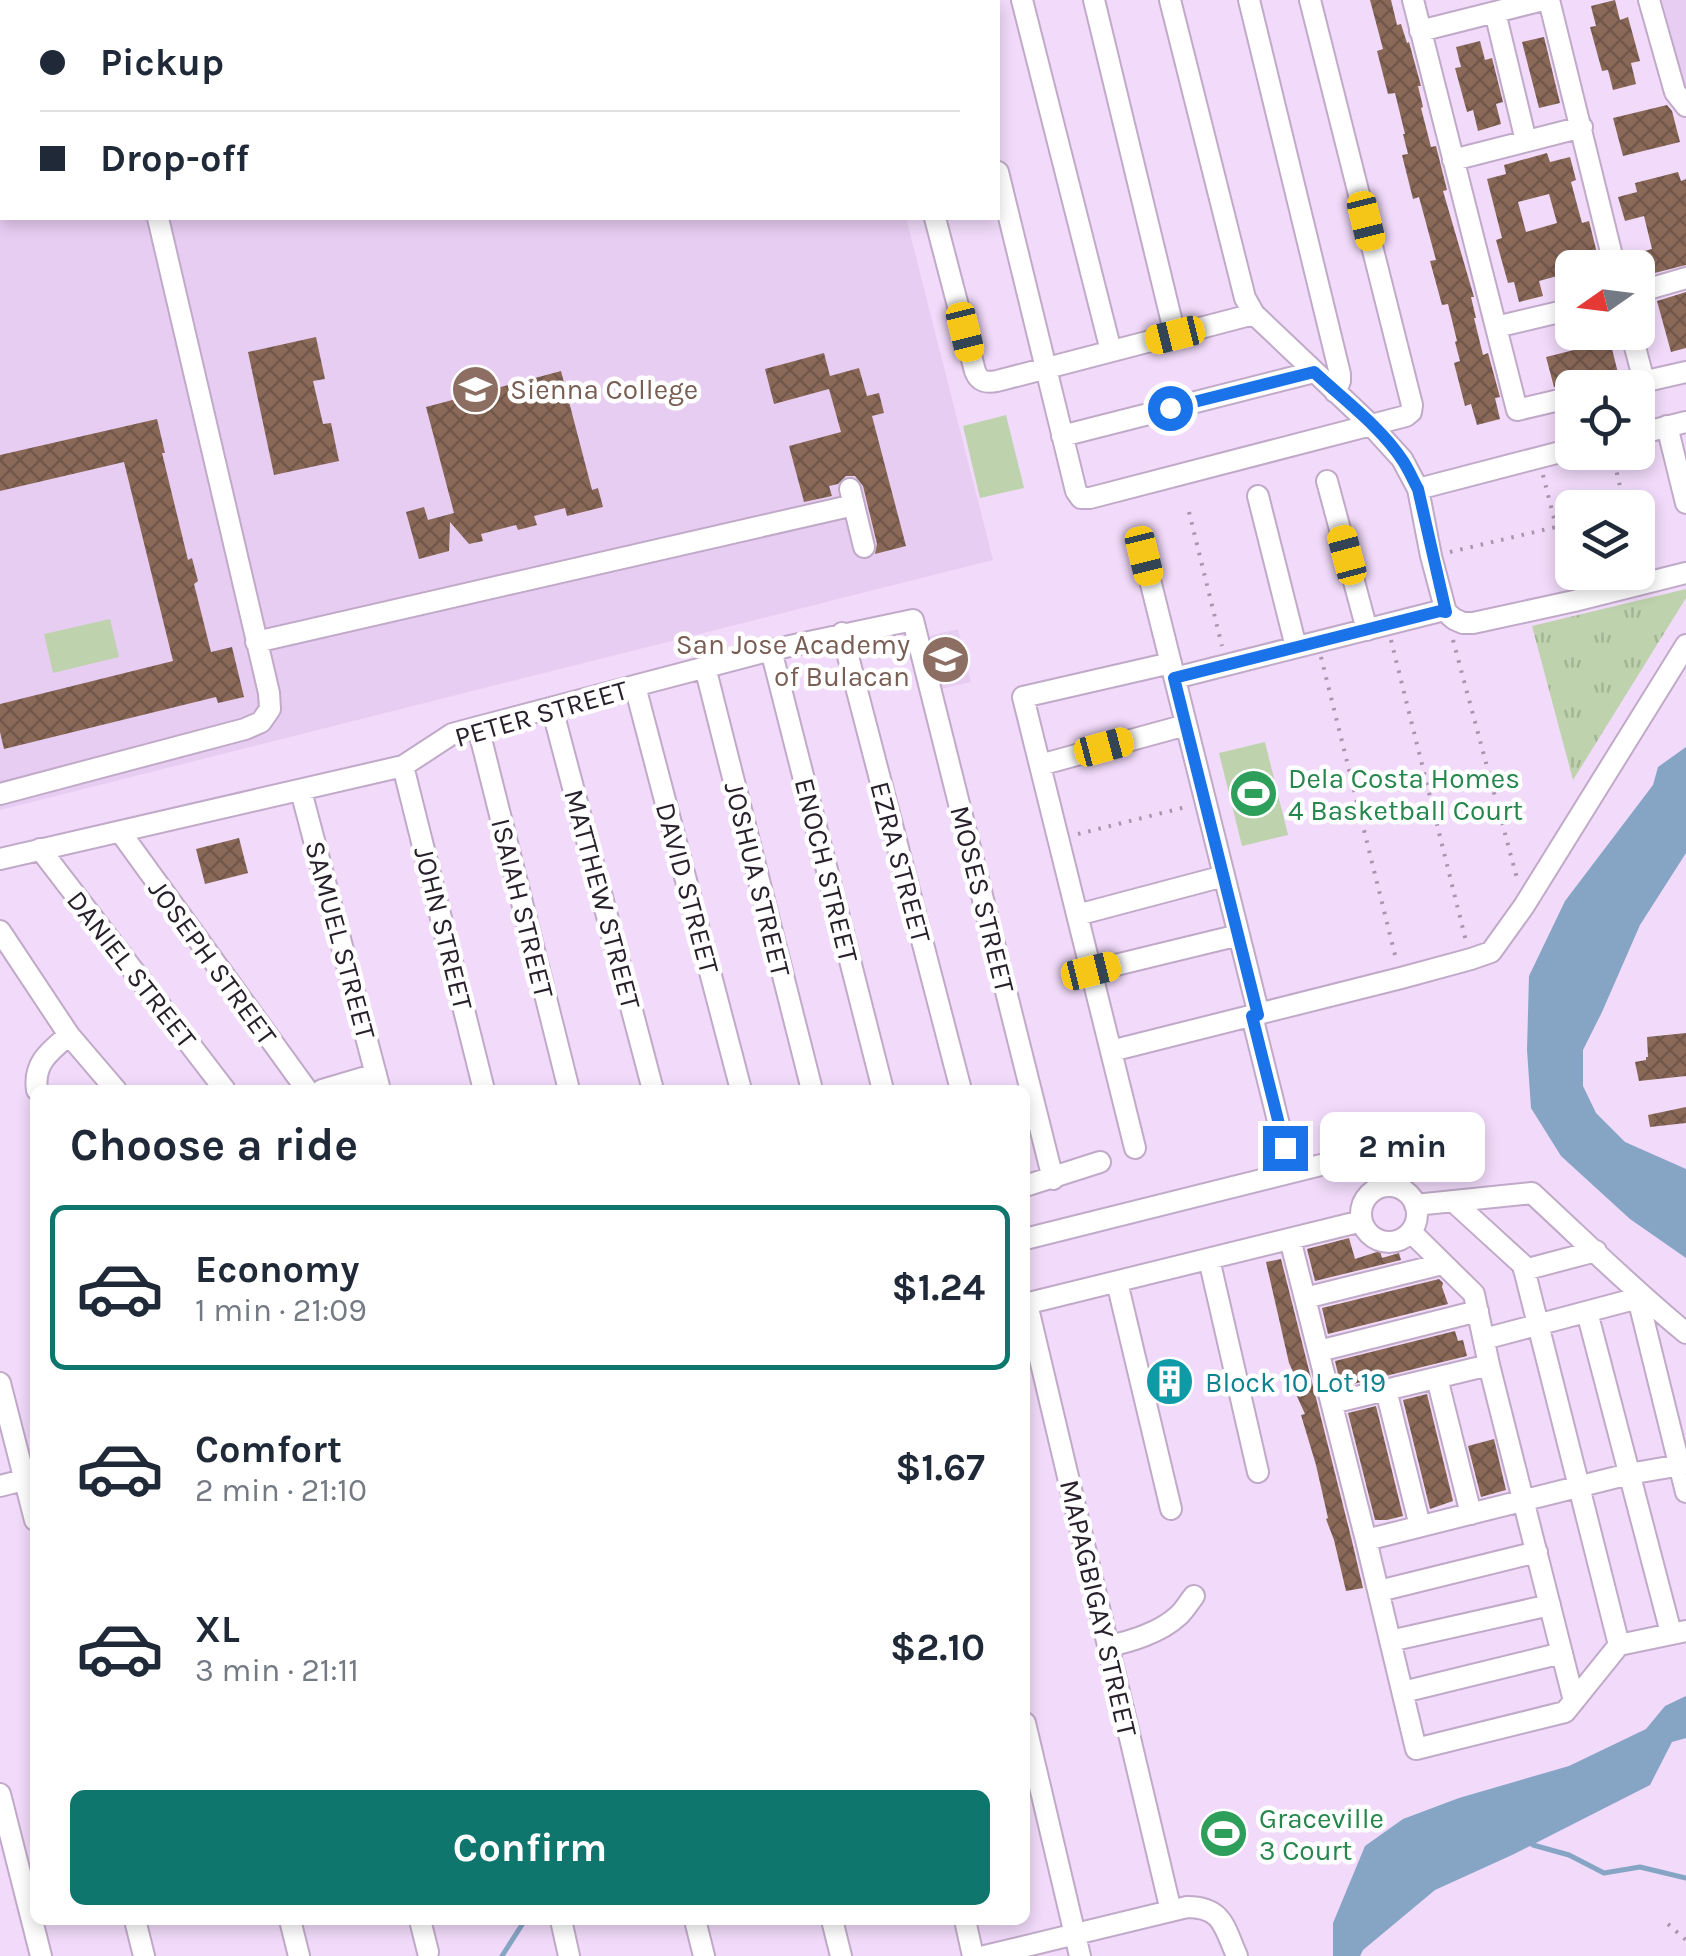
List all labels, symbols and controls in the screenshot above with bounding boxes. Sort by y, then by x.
text: Pickup [100,40,224,85]
text: Drop-off [100,136,249,181]
car [1344,188,1388,254]
north arrow [1555,250,1655,350]
map controls [1555,250,1655,590]
car [943,299,987,365]
car [1142,313,1208,357]
school or university icon: Sienna College [449,363,501,415]
button: locate [1555,370,1655,470]
place label: Sienna College [510,373,698,406]
route start [1148,386,1193,431]
button: layers [1555,490,1655,590]
car [1325,522,1369,588]
car [1122,523,1166,589]
place label: San Jose Academy of Bulacan [676,628,910,693]
school or university icon: San Jose Academy of Bulacan [919,634,971,686]
street label: PETER STREET [451,673,631,754]
car [1071,725,1137,769]
place label: Dela Costa Homes 4 Basketball Court [1288,762,1523,827]
sports icon: Dela Costa Homes 4 Basketball Court [1227,768,1279,820]
street label: ENOCH STREET [788,774,865,966]
street label: JOSHUA STREET [717,778,798,980]
street label: EZRA STREET [863,778,938,946]
street label: MATTHEW STREET [557,786,648,1013]
street label: DAVID STREET [649,799,726,977]
street label: MOSES STREET [943,802,1022,996]
street label: ISAIAH STREET [484,815,561,1001]
street label: SAMUEL STREET [298,837,383,1043]
street label: JOHN STREET [407,843,480,1013]
street label: JOSEPH STREET [142,873,284,1051]
street label: DANIEL STREET [60,884,203,1055]
car [1058,949,1124,993]
callout: 2 min [1320,1113,1485,1183]
text: Choose a ride [70,1119,358,1171]
route end [1263,1126,1308,1171]
text: 2 min [1358,1128,1447,1165]
icon: car [75,1243,165,1333]
text: Economy [195,1247,359,1292]
text: $1.24 [892,1265,985,1310]
text: 1 min · 21:09 [195,1292,367,1329]
building icon: Block 10 Lot 19 [1144,1356,1196,1408]
place label: Block 10 Lot 19 [1205,1366,1386,1399]
icon: car [75,1423,165,1513]
text: Comfort [195,1427,342,1472]
text: $1.67 [895,1445,985,1490]
text: 2 min · 21:10 [195,1472,367,1509]
street label: MAPAGBIGAY STREET [1053,1476,1144,1740]
icon: car [75,1603,165,1693]
text: XL [195,1607,240,1652]
text: $2.10 [890,1625,985,1670]
text: 3 min · 21:11 [195,1652,359,1689]
button: Confirm [70,1790,990,1905]
place label: Graceville 3 Court [1259,1802,1384,1867]
sports icon: Graceville 3 Court [1198,1808,1250,1860]

